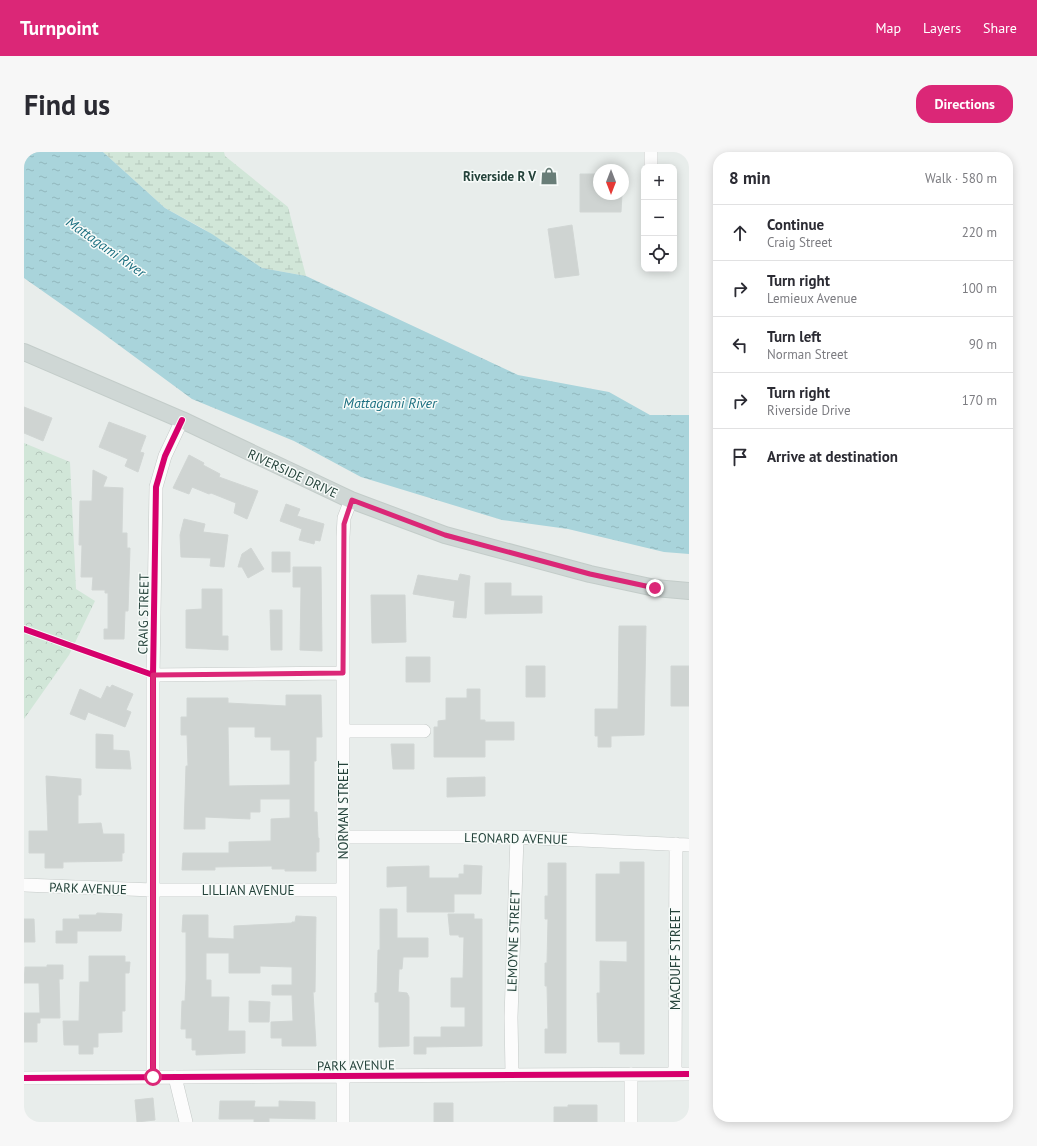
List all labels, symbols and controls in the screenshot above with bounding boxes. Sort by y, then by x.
text: Turnpoint [20,16,99,40]
text: Map [875,19,901,37]
text: Layers [923,19,961,37]
text: Share [983,19,1017,37]
button: Directions [916,85,1013,123]
text: Find us [24,86,110,123]
north arrow [593,164,629,200]
map controls [641,164,677,272]
button: + [641,164,677,200]
shop icon: Riverside R V [539,166,559,186]
text: 8 min [729,167,770,189]
place label: Riverside R V [463,168,536,185]
text: Walk · 580 m [925,170,997,187]
button: − [641,200,677,236]
water label: Mattagami River [63,213,151,282]
text: Continue [767,215,824,234]
icon: ahead [729,222,751,244]
text: 220 m [962,224,997,241]
text: Craig Street [767,234,832,251]
button: locate [641,236,677,272]
text: Turn right [767,271,830,290]
icon: right [729,278,751,300]
text: 100 m [962,280,997,297]
text: Lemieux Avenue [767,290,857,307]
text: Turn left [767,327,821,346]
icon: left [729,334,751,356]
text: 90 m [969,336,997,353]
text: Norman Street [767,346,848,363]
text: Turn right [767,383,830,402]
icon: right [729,390,751,412]
text: 170 m [962,392,997,409]
water label: Mattagami River [343,394,438,412]
text: Riverside Drive [767,402,851,419]
street label: RIVERSIDE DRIVE [245,445,341,502]
icon: arrive [729,446,751,468]
text: Arrive at destination [767,447,898,466]
street label: CRAIG STREET [134,574,153,654]
route end [646,579,664,597]
street label: NORMAN STREET [335,761,352,859]
street label: LEONARD AVENUE [464,829,568,848]
street label: PARK AVENUE [49,879,127,898]
street label: LILLIAN AVENUE [202,882,294,899]
street label: LEMOYNE STREET [503,890,524,992]
street label: MACDUFF STREET [667,908,684,1010]
street label: PARK AVENUE [317,1056,395,1075]
route start [144,1068,162,1086]

